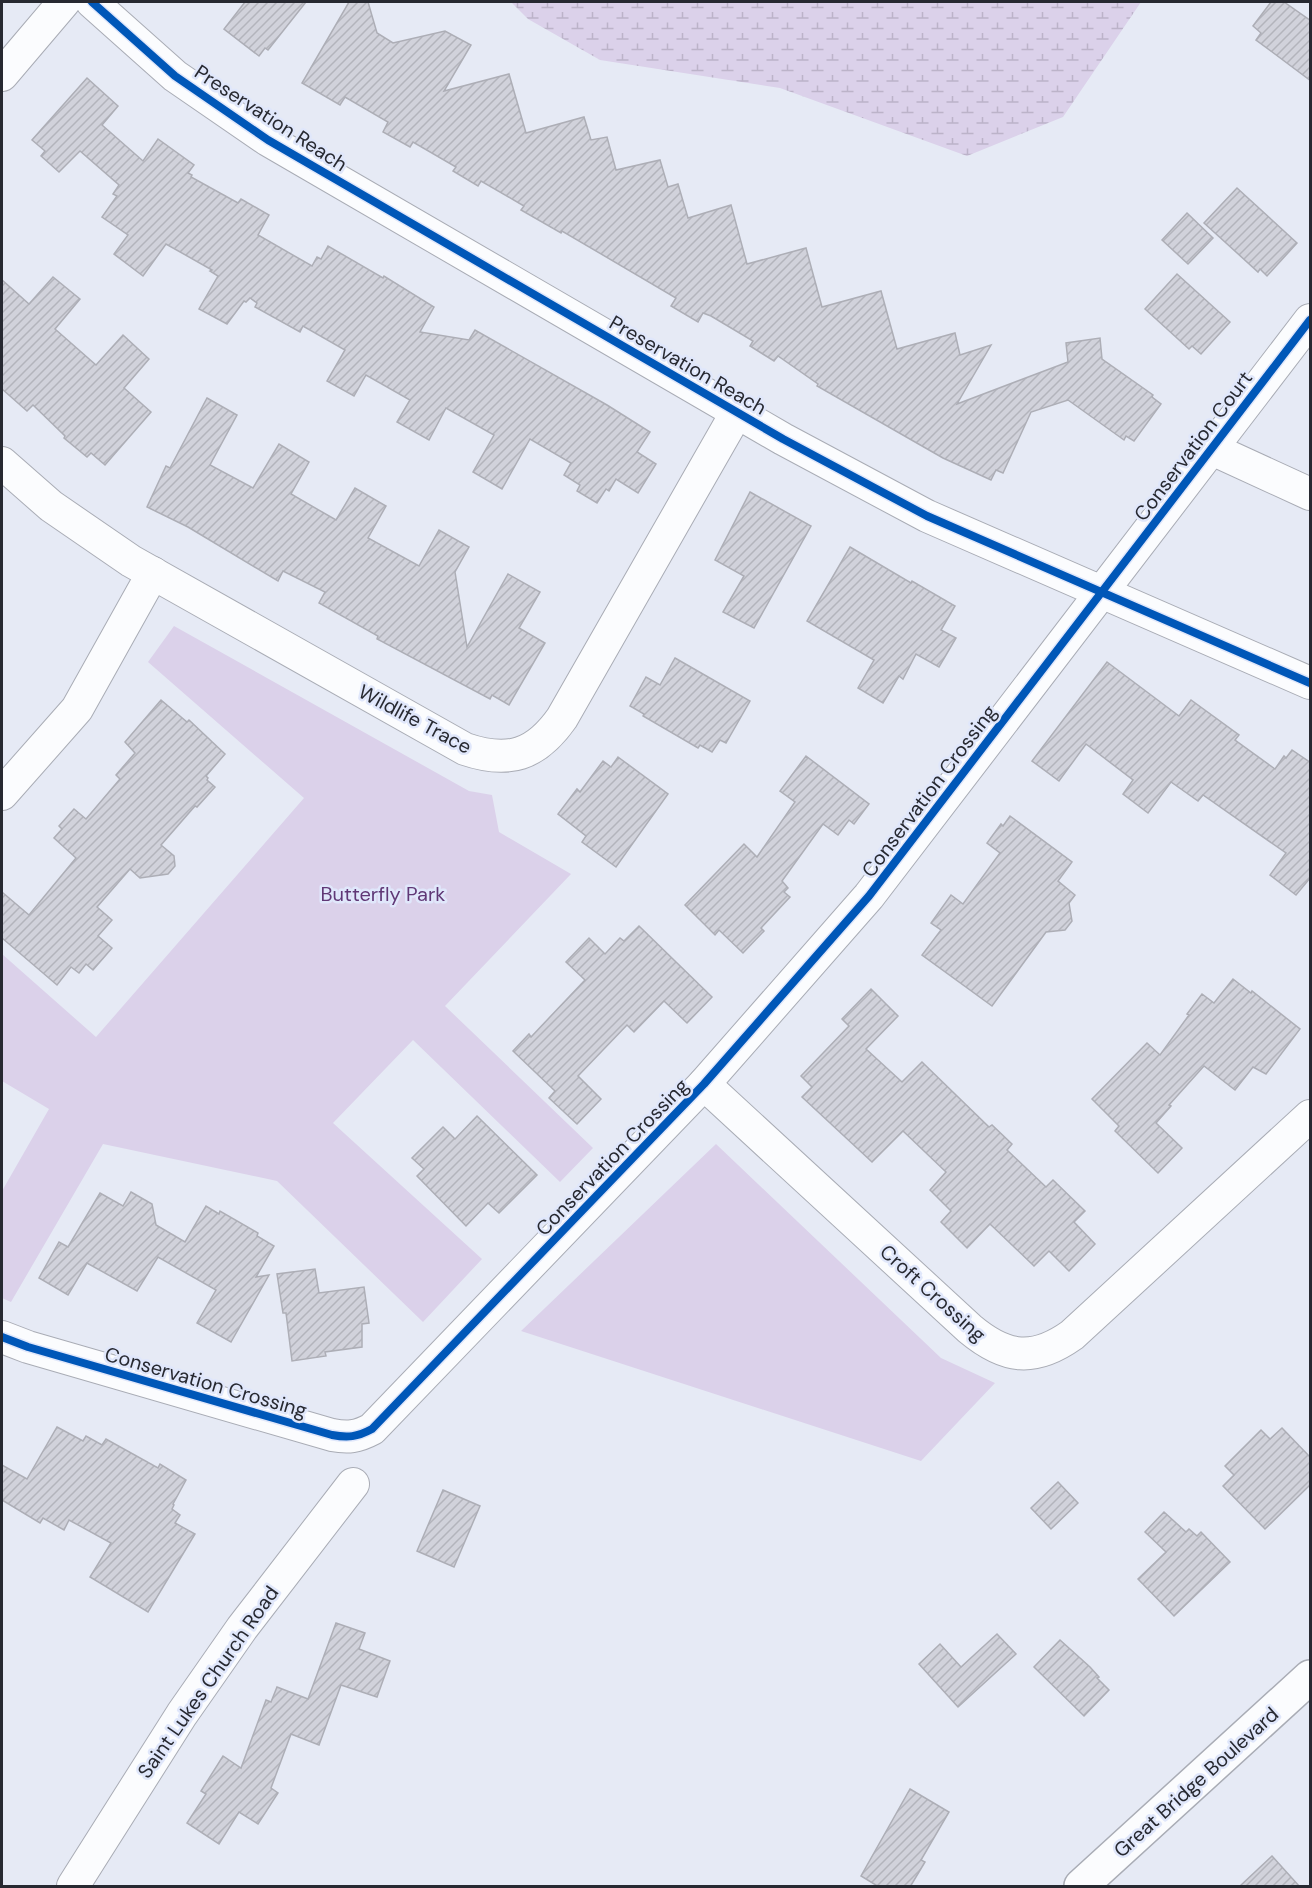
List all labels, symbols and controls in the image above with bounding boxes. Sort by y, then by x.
street label: Preservation Reach [190,59,352,177]
street label: Preservation Reach [605,309,771,421]
street label: Conservation Court [1128,366,1258,526]
street label: Wildlife Trace [354,678,476,760]
street label: Conservation Crossing [856,700,1002,882]
park label: Butterfly Park [321,881,445,907]
street label: Conservation Crossing [530,1073,694,1241]
street label: Croft Crossing [875,1239,991,1347]
street label: Conservation Crossing [102,1341,310,1423]
street label: Saint Lukes Church Road [132,1581,284,1783]
street label: Great Bridge Boulevard [1108,1701,1284,1863]

